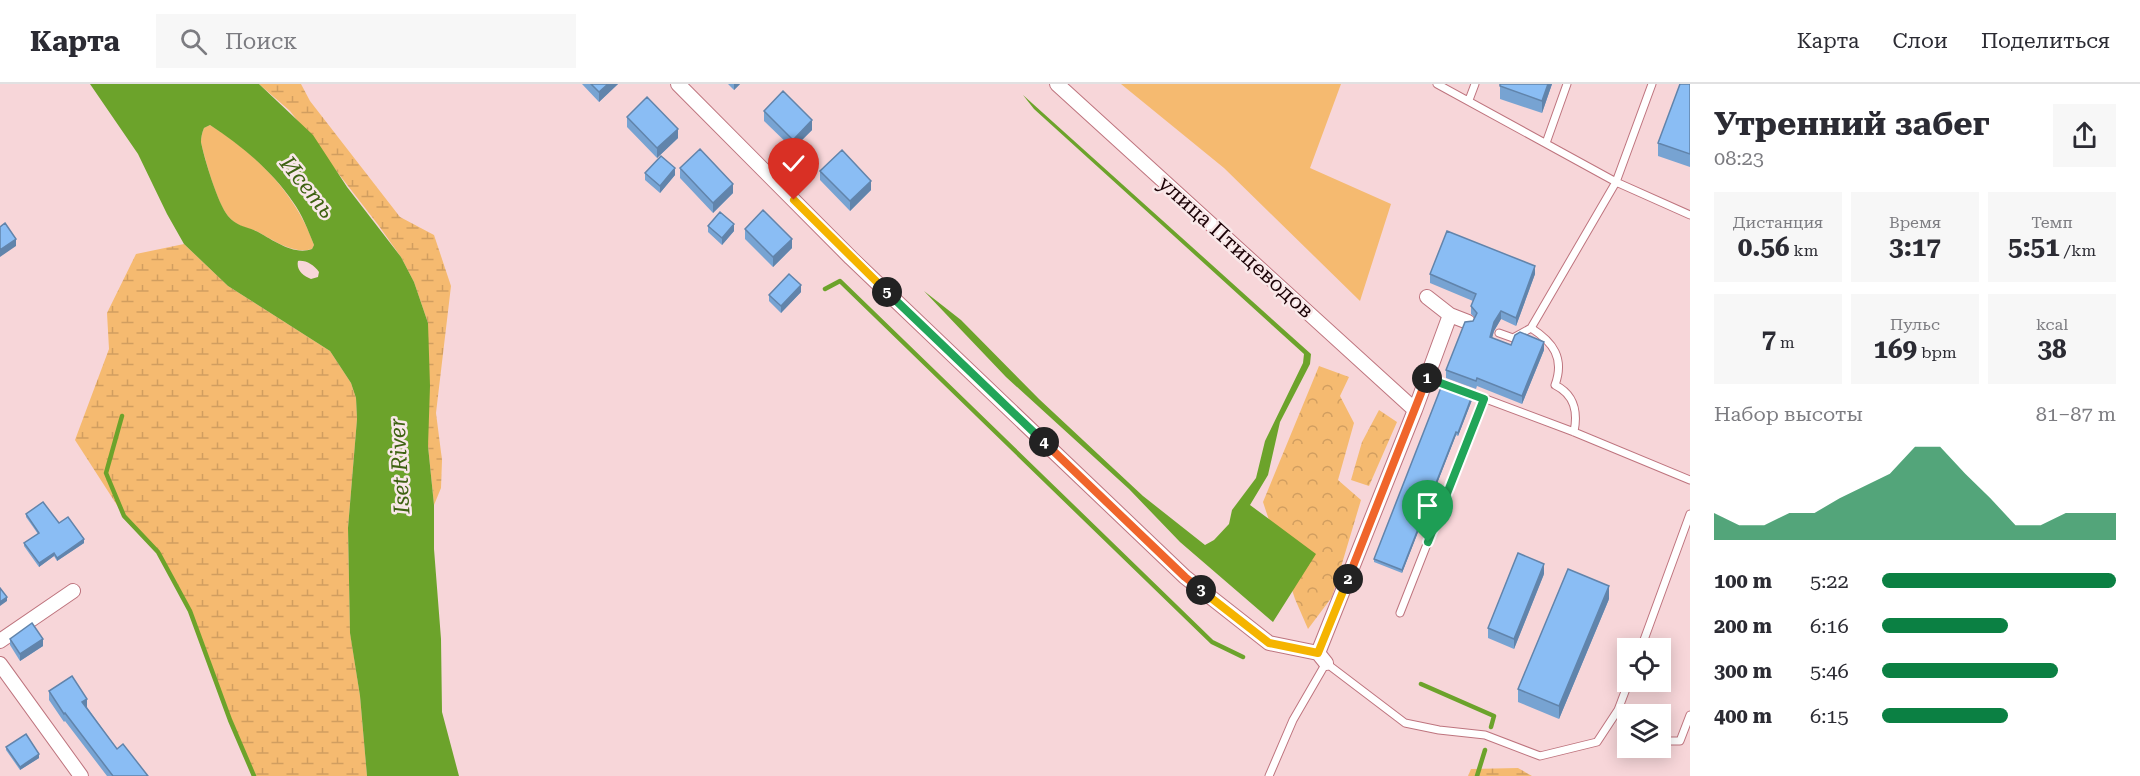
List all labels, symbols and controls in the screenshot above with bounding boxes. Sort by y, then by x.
search box [156,14,576,68]
text: Карта [30,25,120,58]
icon: search [177,25,210,58]
text: Поиск [225,29,297,54]
text: Карта [1797,29,1860,53]
text: Слои [1893,29,1948,53]
text: Поделиться [1981,29,2110,53]
text: Утренний забег [1714,104,1990,143]
button: share [2053,104,2116,167]
pin [768,138,819,200]
text: 08:23 [1714,146,1764,170]
icon: check [777,147,810,180]
water label: Исеть [274,150,340,223]
street label: улица Птицеводов [1154,171,1318,323]
text: Дистанция [1733,213,1823,232]
text: Время [1889,213,1941,232]
text: Темп [2031,213,2073,232]
text: 0.56 [1738,232,1790,262]
text: 3:17 [1889,232,1941,262]
text: 5:51 [2008,232,2060,262]
text: km [1790,241,1818,260]
text: /km [2060,241,2096,260]
pin: 5 [872,277,902,307]
text: 5 [883,282,891,301]
text: Пульс [1890,315,1940,334]
text: kcal [2036,315,2068,334]
text: 7 [1761,324,1776,354]
text: m [1776,333,1795,352]
text: 169 [1873,334,1917,364]
text: 38 [2037,334,2067,364]
text: bpm [1917,343,1957,362]
pin: 1 [1412,363,1442,393]
text: 1 [1423,368,1431,387]
text: Набор высоты [1714,402,1863,426]
text: 81–87 m [2036,402,2116,426]
water label: Iset River [384,417,415,516]
pin: 4 [1029,427,1059,457]
text: 4 [1040,432,1048,451]
pin [1402,480,1453,542]
icon: arrive [1411,489,1444,522]
pin: 2 [1333,564,1363,594]
text: 2 [1344,569,1352,588]
text: 100 m [1714,569,1772,593]
text: 5:22 [1810,569,1849,593]
pin: 3 [1186,575,1216,605]
text: 3 [1197,580,1205,599]
text: 200 m [1714,614,1772,638]
text: 6:16 [1810,614,1849,638]
map controls [1617,638,1671,758]
button: locate [1617,638,1671,692]
text: 300 m [1714,659,1772,683]
text: 5:46 [1810,659,1849,683]
button: layers [1617,704,1671,758]
text: 400 m [1714,704,1772,728]
text: 6:15 [1810,704,1849,728]

